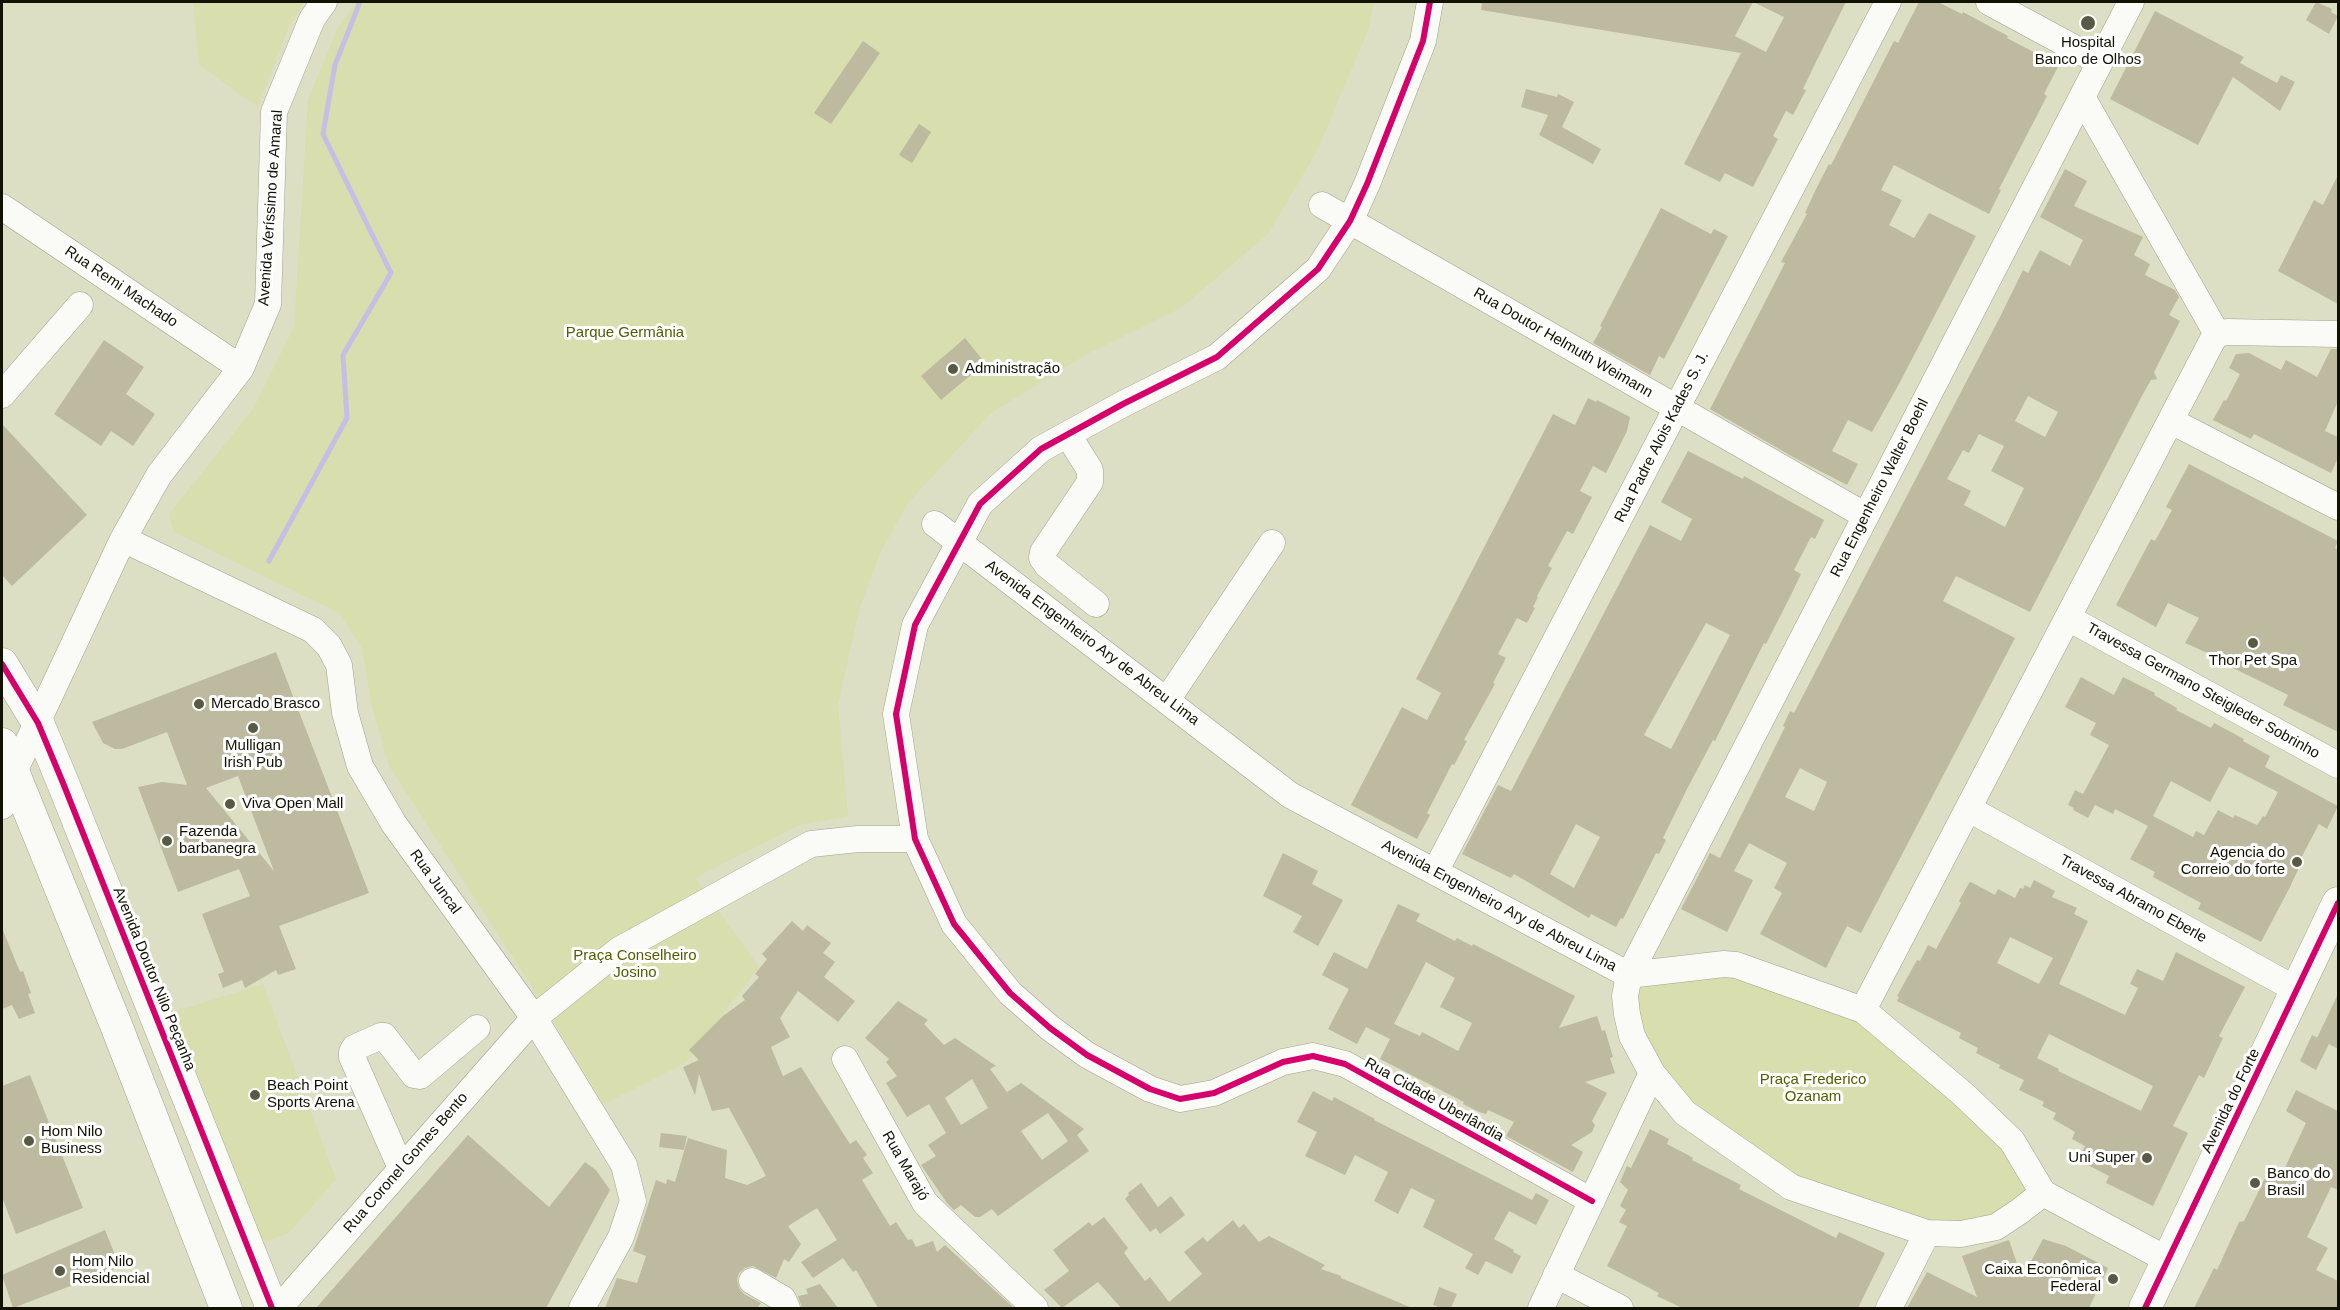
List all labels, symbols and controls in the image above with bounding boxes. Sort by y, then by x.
marker: Hospital Banco de Olhos [2079,14,2097,32]
place label: Hospital Banco de Olhos [2035,34,2141,69]
street label: Avenida Veríssimo de Amaral [255,109,287,307]
street label: Rua Remi Machado [61,242,181,332]
street label: Rua Doutor Helmuth Weimann [1470,284,1656,402]
park label: Parque Germânia [566,324,684,342]
street label: Rua Padre Alois Kades S. J. [1611,349,1713,525]
place label: Administração [965,360,1060,378]
marker: Administração [946,362,960,376]
street label: Rua Engenheiro Walter Boehl [1827,396,1933,580]
street label: Avenida Engenheiro Ary de Abreu Lima [981,557,1203,729]
street label: Travessa Germano Steigleder Sobrinho [2083,619,2323,763]
marker: Thor Pet Spa [2246,636,2260,650]
place label: Thor Pet Spa [2209,652,2297,670]
place label: Mercado Brasco [211,695,320,713]
marker: Mercado Brasco [192,697,206,711]
marker: Mulligan Irish Pub [246,721,260,735]
place label: Mulligan Irish Pub [223,737,283,772]
place label: Viva Open Mall [242,795,343,813]
marker: Viva Open Mall [223,797,237,811]
place label: Fazenda barbanegra [179,823,256,858]
marker: Fazenda barbanegra [160,834,174,848]
street label: Avenida Engenheiro Ary de Abreu Lima [1379,836,1619,976]
place label: Agencia do Correio do forte [2181,844,2285,879]
street label: Rua Juncal [406,846,464,918]
street label: Travessa Abramo Eberle [2056,851,2210,947]
marker: Agencia do Correio do forte [2290,855,2304,869]
street label: Avenida Doutor Nilo Peçanha [109,885,199,1073]
park label: Praça Conselheiro Josino [573,947,697,982]
street label: Avenida do Forte [2198,1046,2264,1156]
street label: Rua Cidade Uberlândia [1361,1054,1507,1146]
park label: Praça Frederico Ozanam [1760,1071,1866,1106]
place label: Beach Point Sports Arena [267,1077,355,1112]
marker: Beach Point Sports Arena [248,1088,262,1102]
street label: Rua Coronel Gomes Bento [340,1089,472,1237]
place label: Hom Nilo Business [41,1123,103,1158]
street label: Rua Marajó [878,1128,932,1204]
marker: Hom Nilo Business [22,1134,36,1148]
place label: Uni Super [2068,1149,2135,1167]
marker: Uni Super [2140,1151,2154,1165]
place label: Banco do Brasil [2267,1165,2330,1200]
marker: Banco do Brasil [2248,1176,2262,1190]
place label: Hom Nilo Residencial [72,1253,150,1288]
place label: Caixa Econômica Federal [1984,1261,2101,1296]
marker: Hom Nilo Residencial [53,1264,67,1278]
marker: Caixa Econômica Federal [2106,1272,2120,1286]

